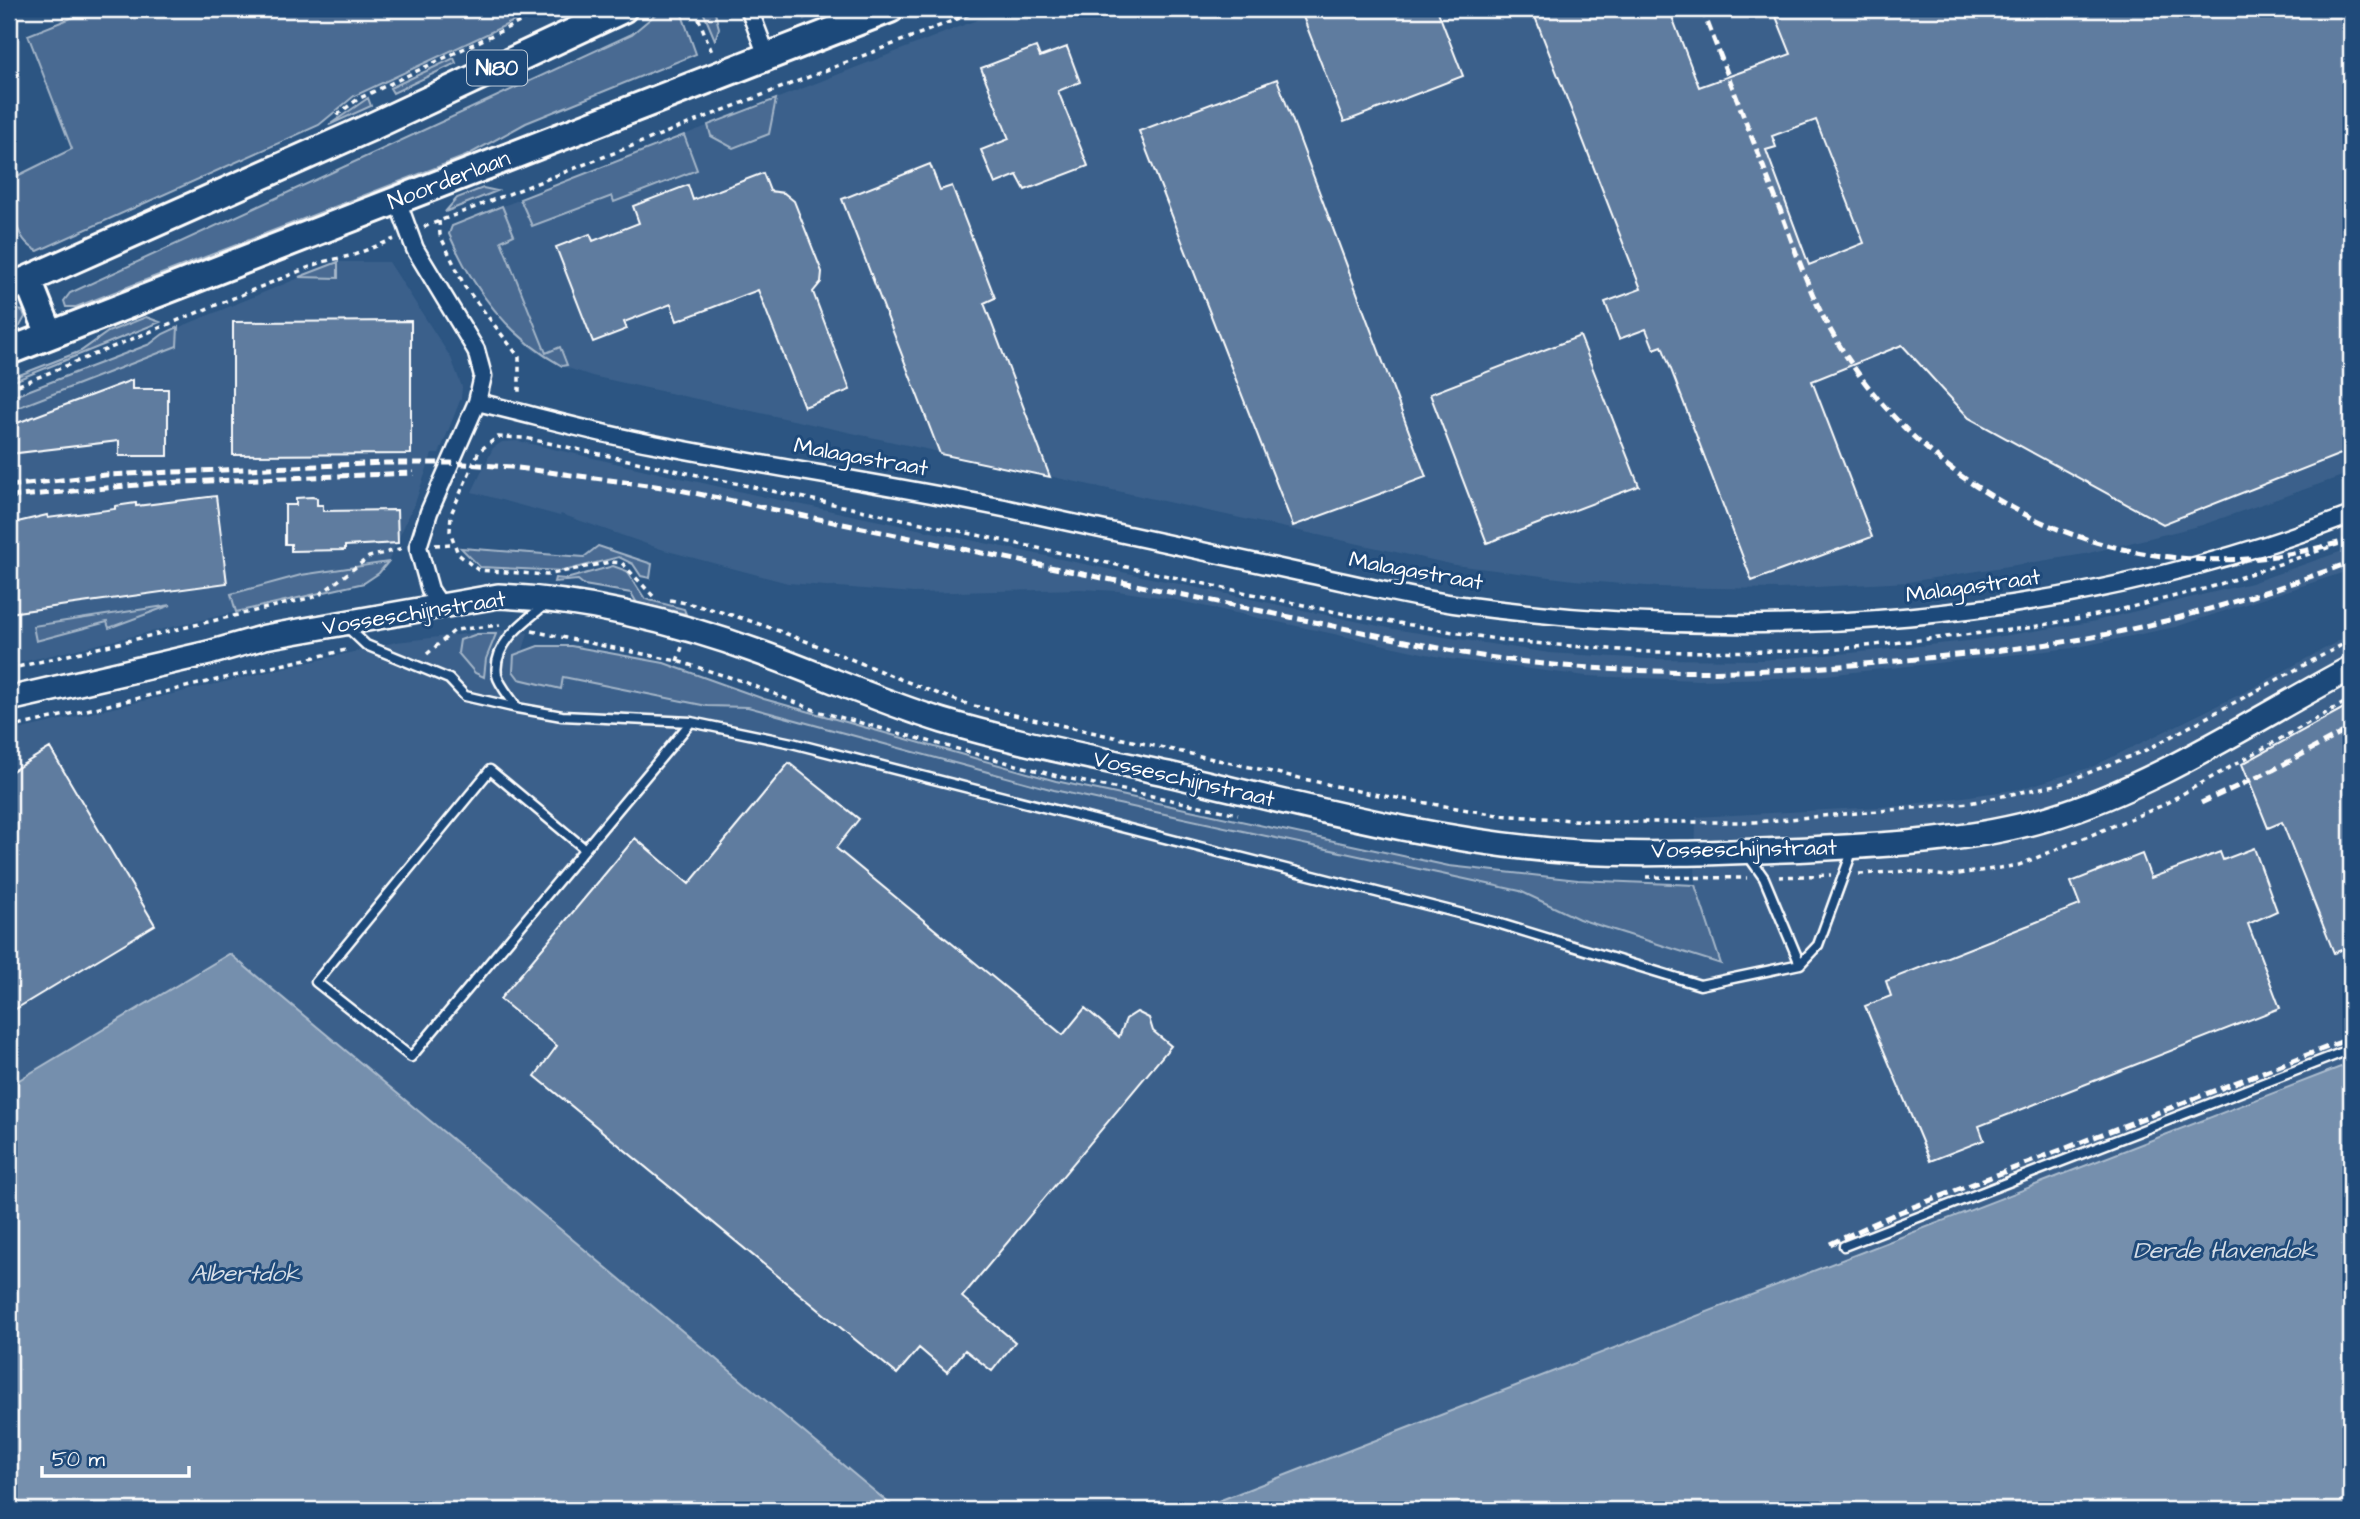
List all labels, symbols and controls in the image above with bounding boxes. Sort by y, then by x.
road number: N180 [467,50,527,86]
street label: Noorderlaan [383,142,515,218]
street label: Malagastraat [791,429,931,486]
street label: Malagastraat [1346,543,1486,600]
street label: Malagastraat [1904,561,2043,612]
street label: Vosseschijnstraat [320,583,509,643]
street label: Vosseschijnstraat [1090,743,1279,816]
street label: Vosseschijnstraat [1651,831,1838,867]
water label: Derde Havendok [2133,1234,2316,1268]
water label: Albertdok [190,1257,301,1291]
scale bar [42,1435,189,1479]
text: 50 m [52,1445,106,1474]

